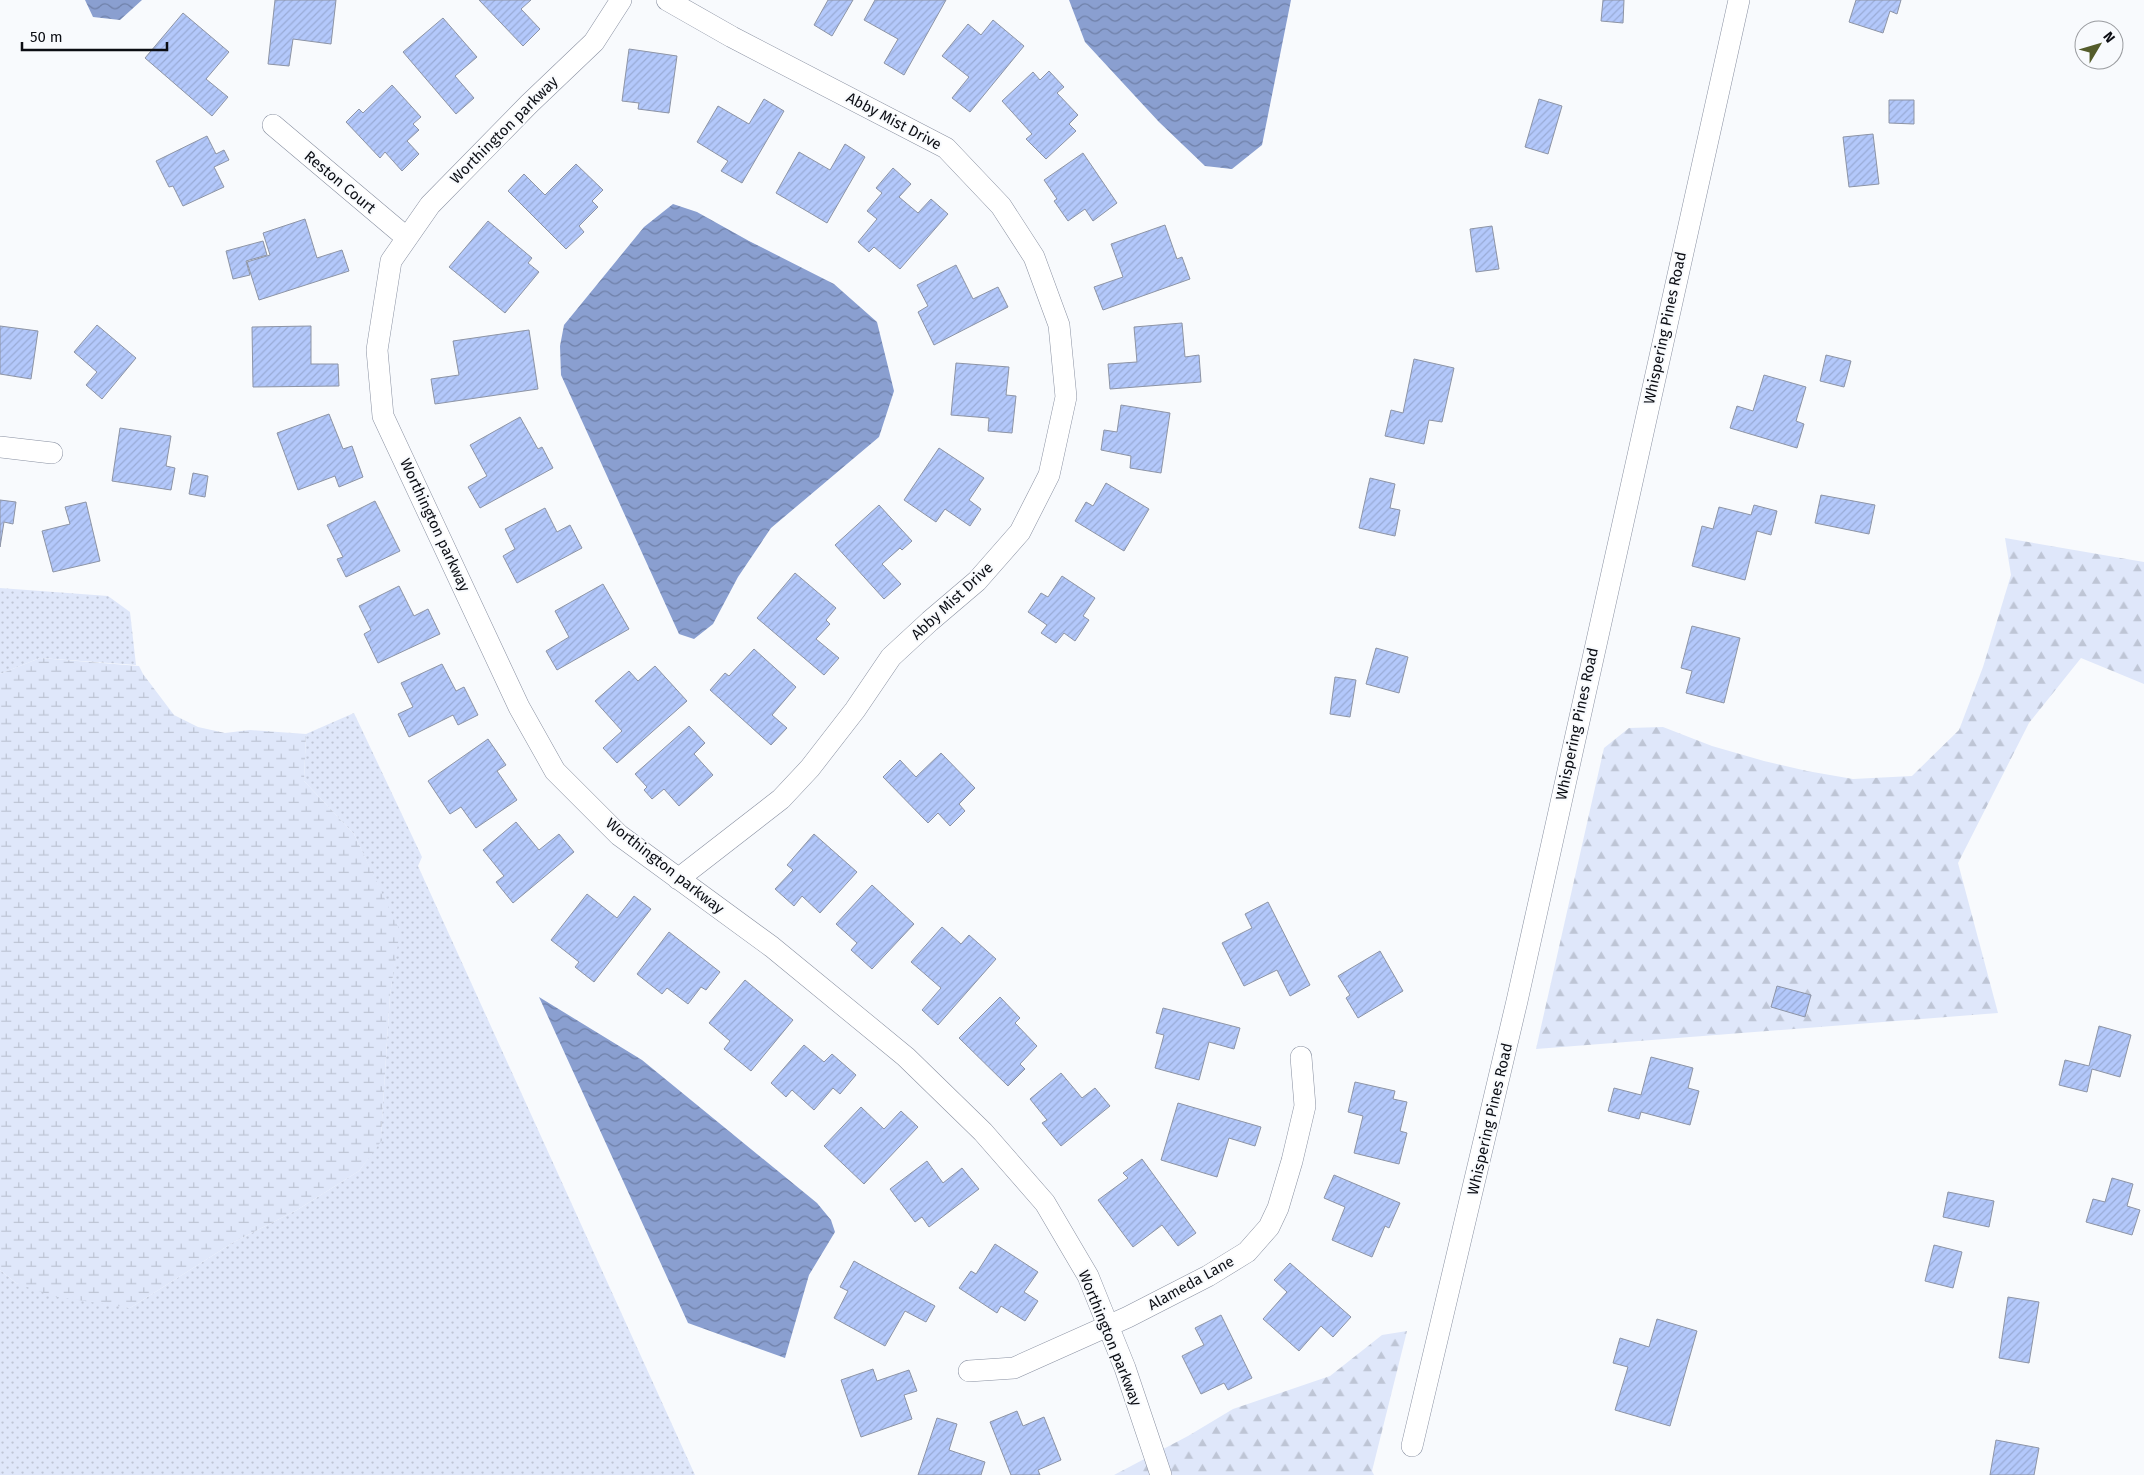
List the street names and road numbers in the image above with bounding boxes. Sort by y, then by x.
street label: Worthington parkway [446,72,562,188]
street label: Abby Mist Drive [843,88,945,154]
street label: Reston Court [301,147,380,217]
street label: Whispering Pines Road [1640,250,1690,406]
street label: Worthington parkway [396,456,474,595]
street label: Abby Mist Drive [907,559,997,643]
street label: Whispering Pines Road [1552,646,1602,802]
street label: Worthington parkway [602,814,728,918]
street label: Whispering Pines Road [1464,1041,1516,1197]
street label: Alameda Lane [1145,1252,1237,1314]
street label: Worthington parkway [1075,1267,1146,1409]

